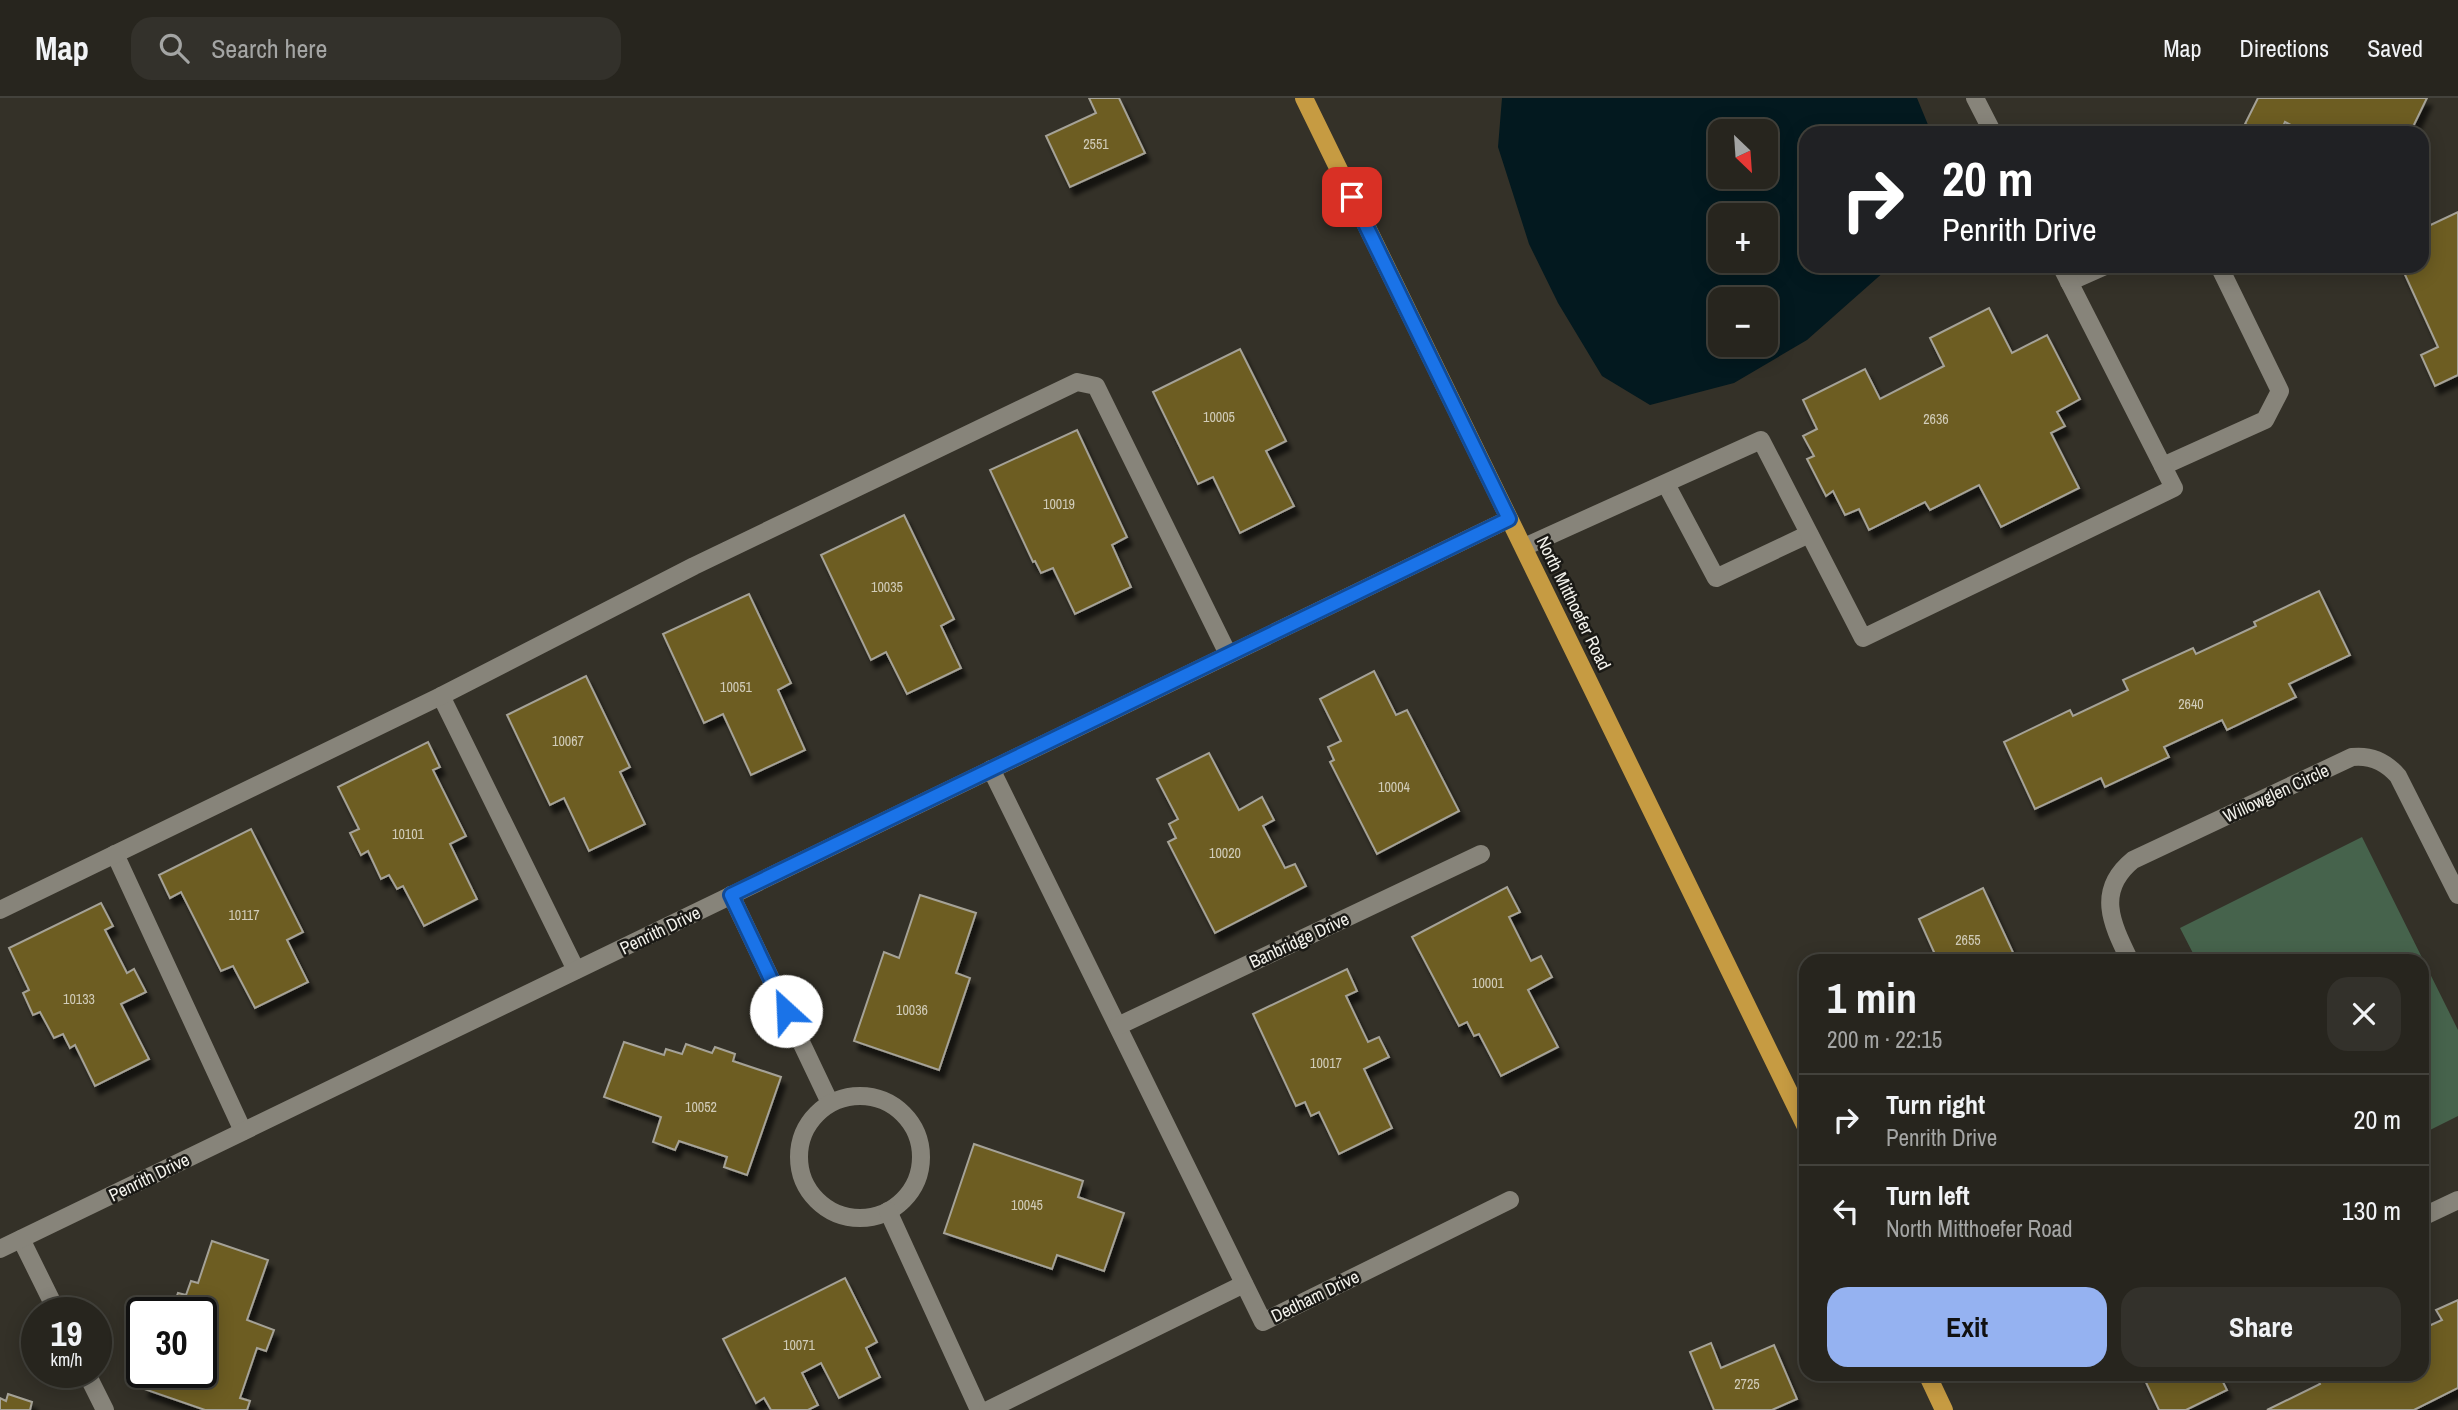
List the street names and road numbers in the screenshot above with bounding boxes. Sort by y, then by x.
street label: North Mitthoefer Road [1531,532,1617,674]
street label: Willowglen Circle [2219,758,2333,828]
street label: Penrith Drive [615,900,705,960]
street label: Banbridge Drive [1245,906,1353,974]
street label: Penrith Drive [104,1147,194,1207]
street label: Dedham Drive [1267,1264,1363,1328]

